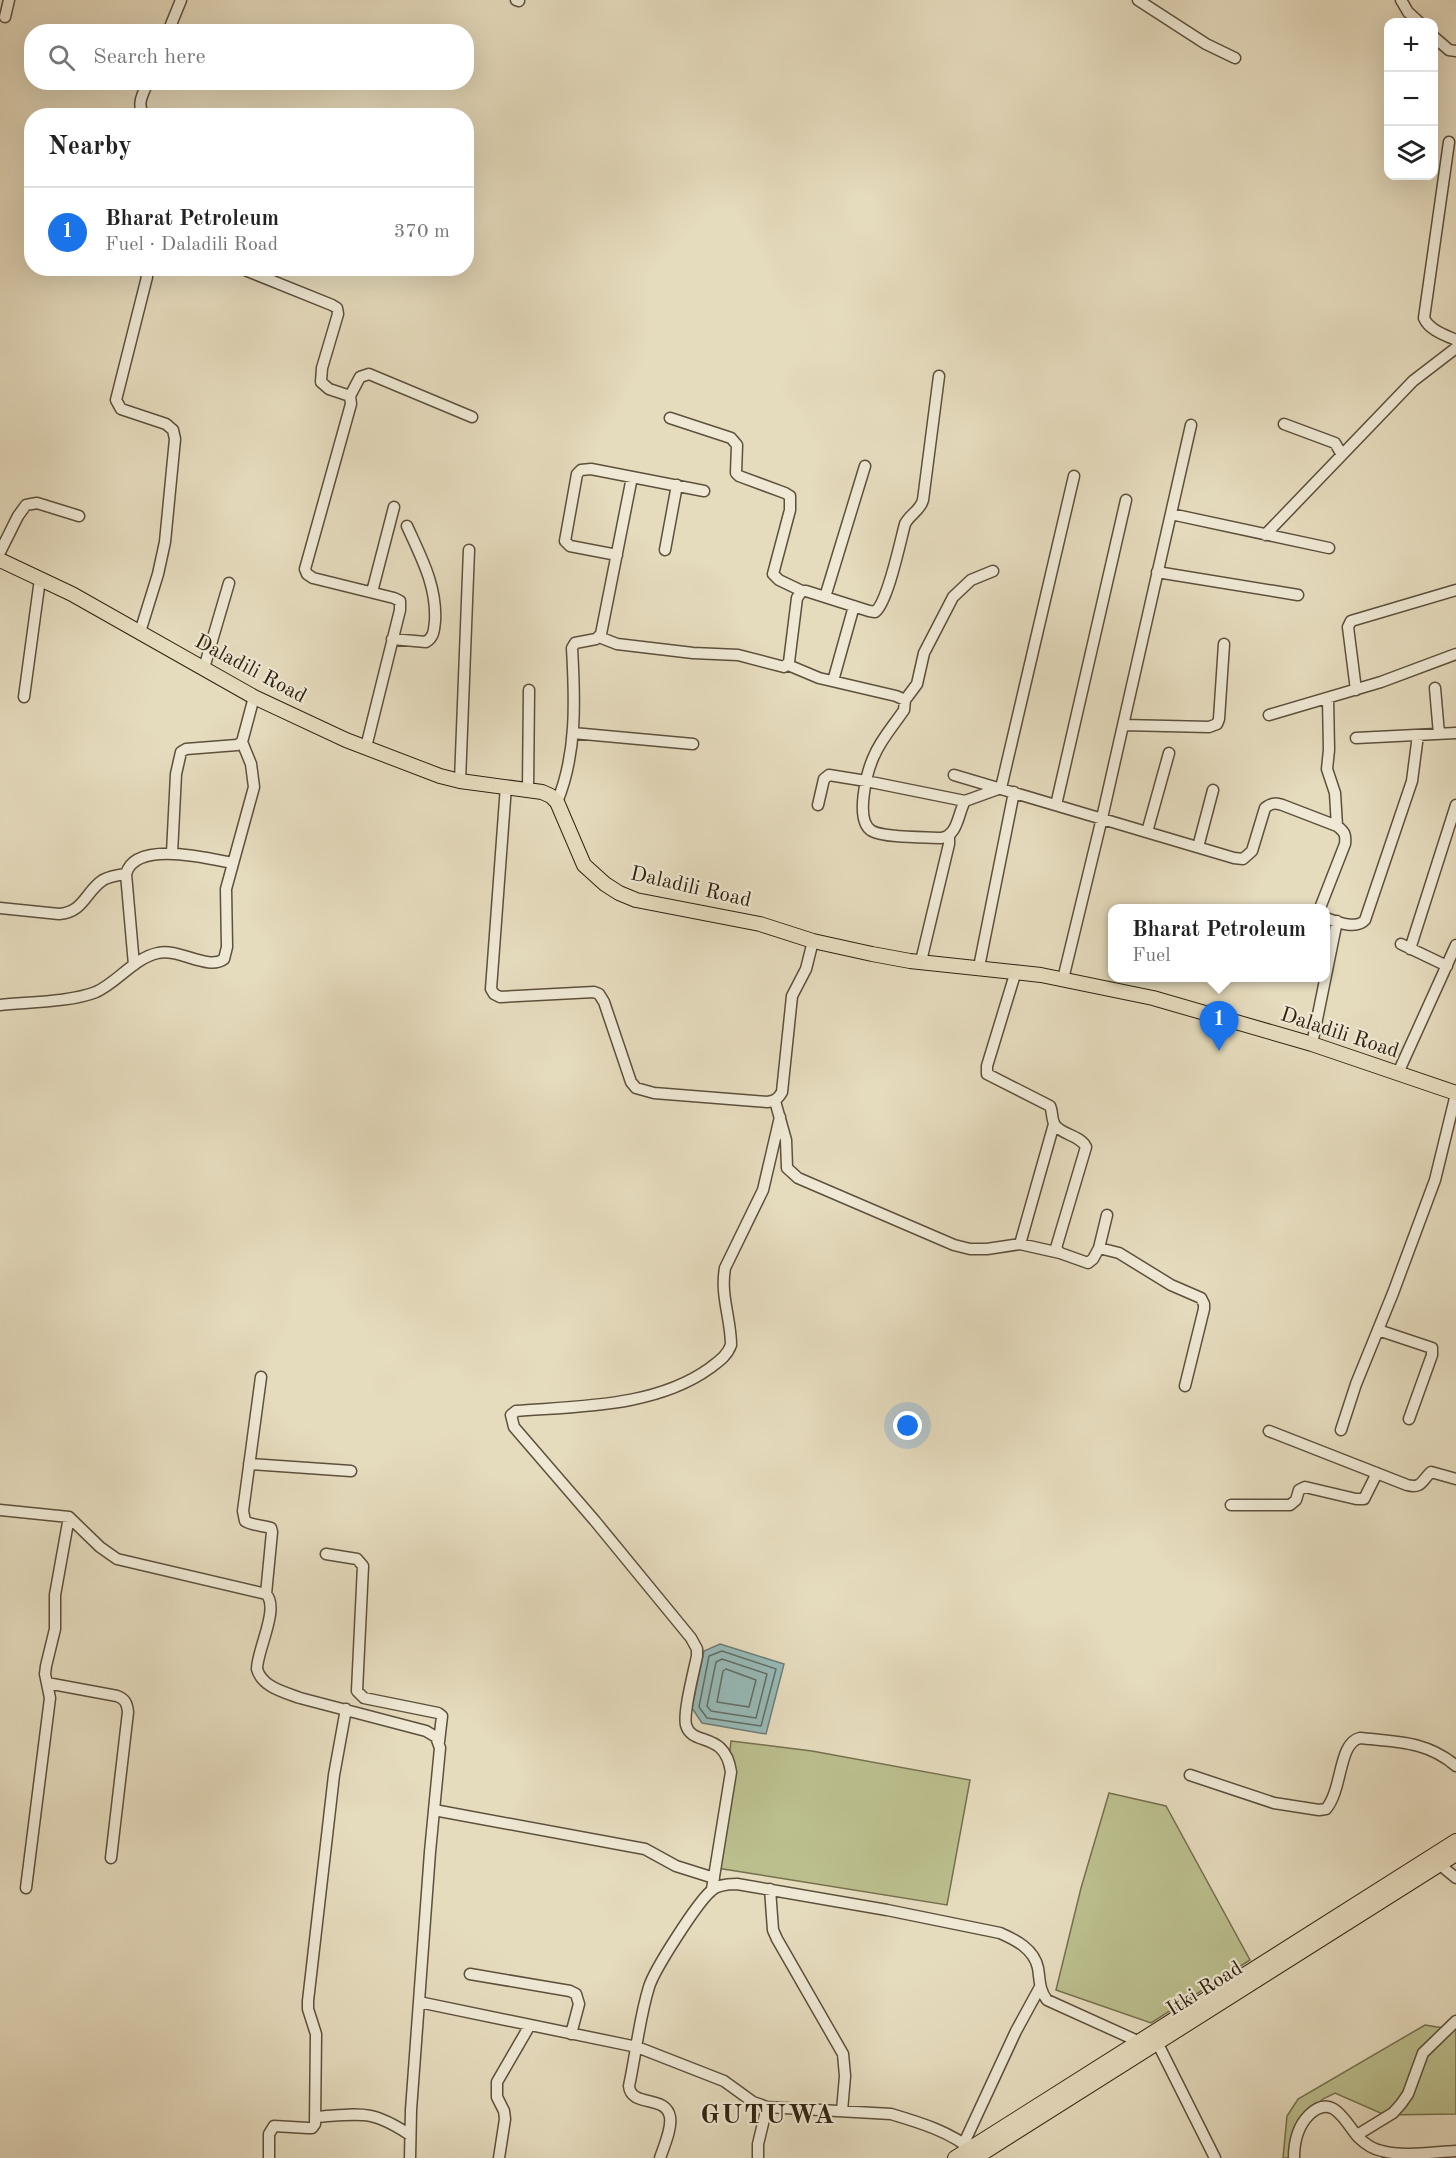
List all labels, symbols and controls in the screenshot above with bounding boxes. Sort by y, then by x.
map controls [1384,18,1438,180]
button: + [1384,18,1438,72]
search box [24,24,474,90]
icon: search [45,41,78,74]
text: Search here [93,46,206,68]
button: − [1384,72,1438,126]
button: layers [1384,126,1438,180]
text: Nearby [48,134,132,160]
text: Bharat Petroleum [105,208,279,230]
text: 1 [62,222,73,242]
text: 370 m [394,222,450,242]
text: Fuel · Daladili Road [105,235,278,255]
street label: Daladili Road [191,631,310,708]
street label: Daladili Road [628,863,753,912]
popup [1108,904,1330,982]
text: Bharat Petroleum [1132,919,1306,941]
text: Fuel [1132,946,1171,966]
pin: 1 [1200,1002,1238,1051]
street label: Daladili Road [1278,1004,1402,1062]
your location [893,1411,922,1440]
street label: Itki Road [1163,1958,1246,2021]
district label: GUTUWA [700,2102,836,2129]

